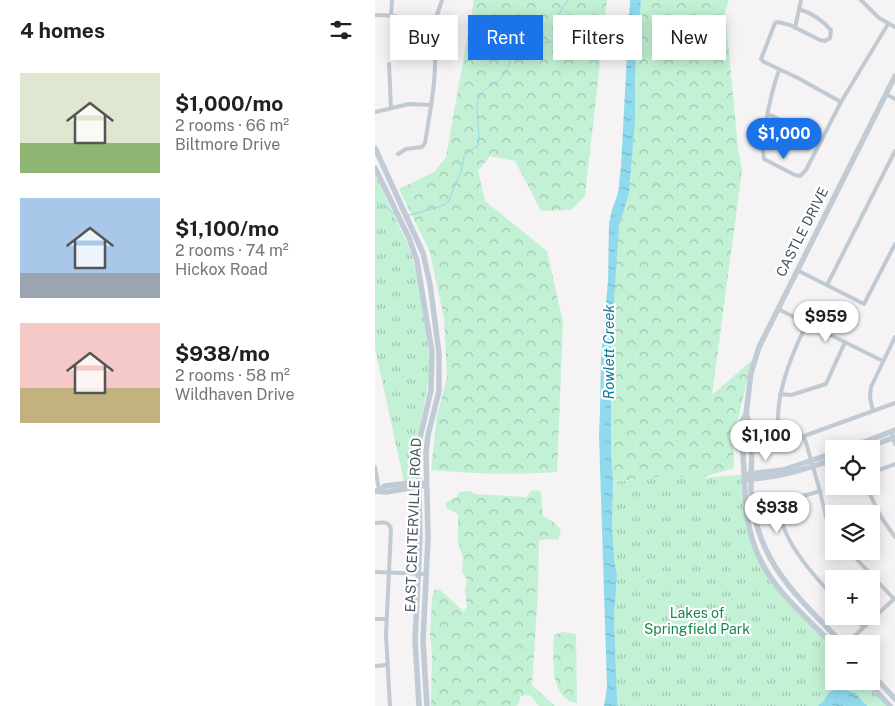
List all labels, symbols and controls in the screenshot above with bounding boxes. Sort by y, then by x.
chip: Buy [390,15,458,60]
chip: Rent [468,15,543,60]
chip: Filters [553,15,642,60]
chip: New [652,15,726,60]
icon: filters [327,16,355,44]
text: 4 homes [20,18,105,43]
text: $1,000/mo [175,91,283,116]
icon: home [60,93,120,153]
text: 2 rooms · 66 m² [175,116,289,135]
pin: $1,000 [743,118,825,160]
text: $1,000 [757,124,811,143]
text: Biltmore Drive [175,135,280,154]
street label: CASTLE DRIVE [773,185,831,279]
text: $1,100/mo [175,216,279,241]
icon: home [60,218,120,278]
text: 2 rooms · 74 m² [175,241,289,260]
text: Hickox Road [175,260,268,279]
pin: $959 [796,300,856,343]
water label: Rowlett Creek [600,304,617,399]
text: $959 [805,307,847,326]
text: $938/mo [175,341,270,366]
icon: home [60,343,120,403]
text: 2 rooms · 58 m² [175,366,290,385]
text: Wildhaven Drive [175,385,295,404]
pin: $1,100 [725,420,807,462]
text: $1,100 [741,426,791,445]
street label: EAST CENTERVILLE ROAD [402,437,424,613]
map controls [825,440,880,690]
button: locate [825,440,880,495]
pin: $938 [747,492,807,534]
text: $938 [756,498,798,517]
button: layers [825,505,880,560]
button: + [825,570,880,625]
park label: Lakes of Springfield Park [644,605,750,637]
button: − [825,635,880,690]

